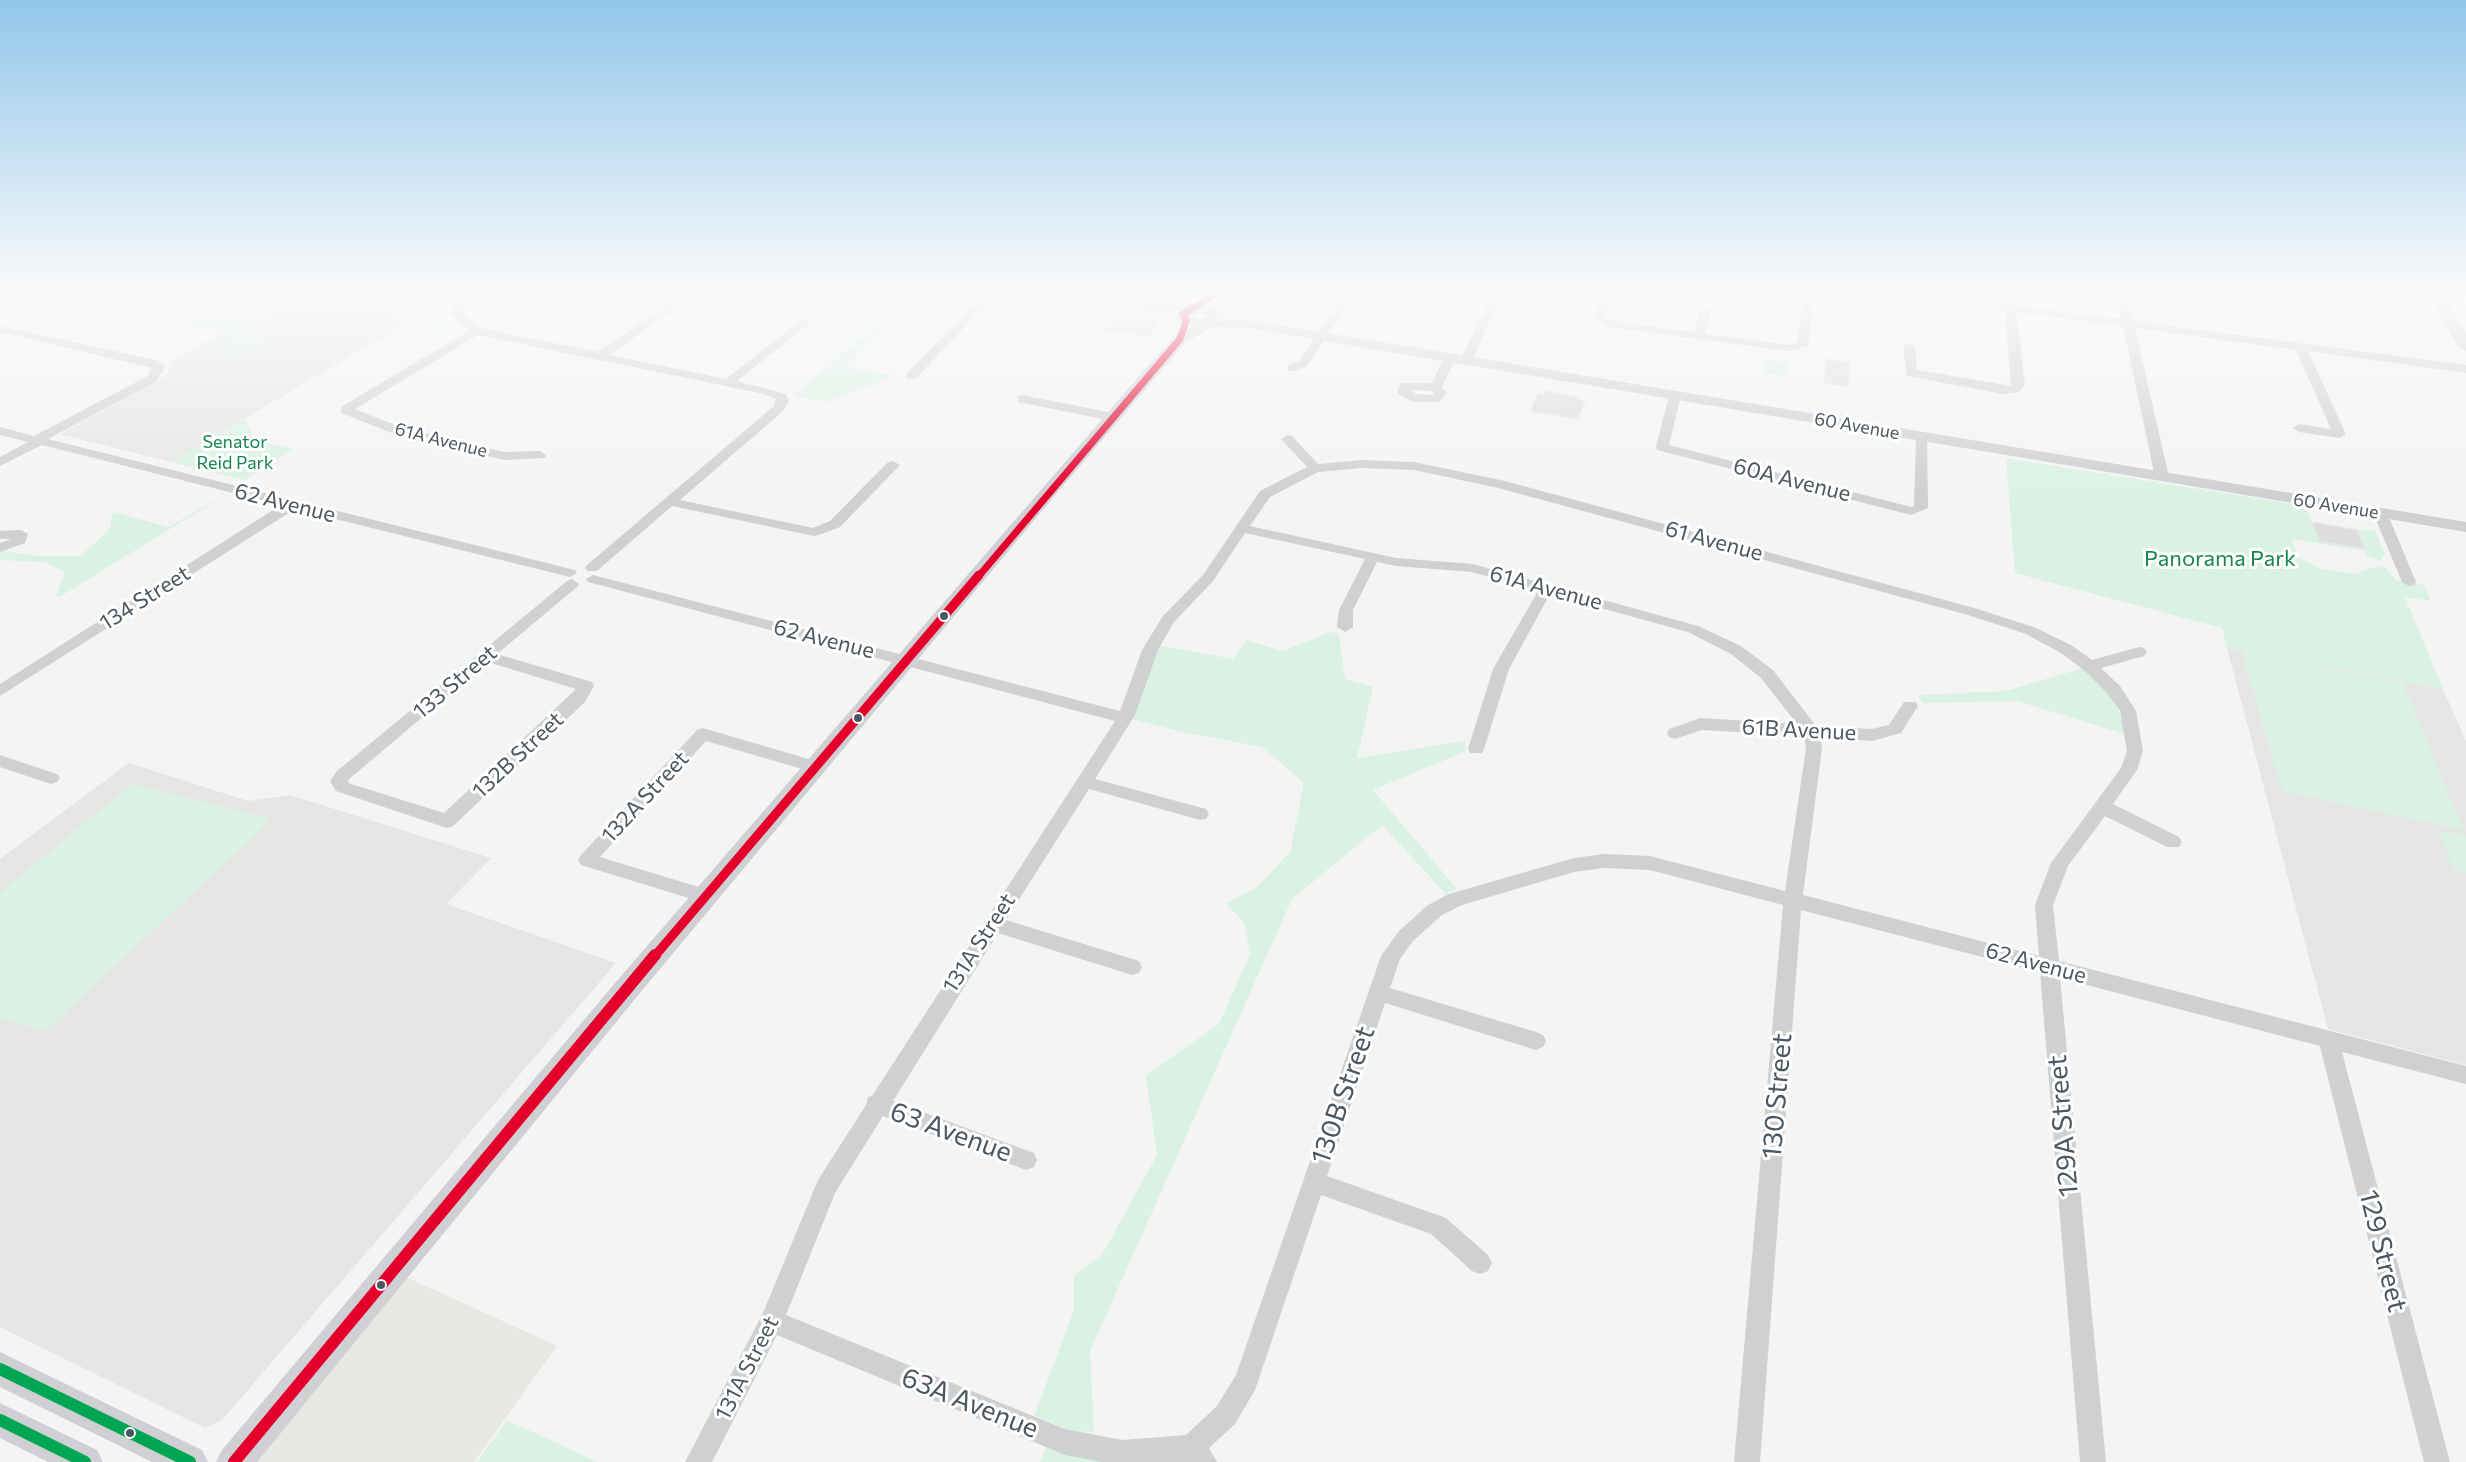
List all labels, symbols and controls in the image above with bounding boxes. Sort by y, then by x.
street label: 60 Avenue [1813,408,1901,444]
street label: 61A Avenue [393,418,489,462]
park label: Senator Reid Park [196,431,274,474]
street label: 60A Avenue [1731,453,1853,507]
street label: 62 Avenue [232,478,338,528]
street label: 60 Avenue [2292,489,2380,523]
street label: 61 Avenue [1662,515,1766,567]
park label: Panorama Park [2144,546,2296,572]
street label: 134 Street [95,560,195,636]
street label: 61A Avenue [1487,560,1605,616]
unlabelled marker [938,610,950,622]
street label: 62 Avenue [771,614,877,664]
street label: 133 Street [408,639,502,725]
street label: 132B Street [467,706,569,804]
unlabelled marker [852,712,864,724]
street label: 61B Avenue [1741,714,1857,746]
street label: 132A Street [596,746,694,848]
street label: 131A Street [937,888,1021,998]
street label: 62 Avenue [1983,937,2089,989]
street label: 130B Street [1304,1022,1382,1168]
street label: 130 Street [1755,1032,1799,1160]
street label: 129A Street [2041,1054,2085,1198]
street label: 63 Avenue [886,1095,1016,1169]
street label: 129 Street [2352,1187,2414,1315]
unlabelled marker [375,1279,387,1291]
street label: 131A Street [710,1312,784,1424]
street label: 63A Avenue [897,1361,1043,1445]
unlabelled marker [124,1427,136,1439]

